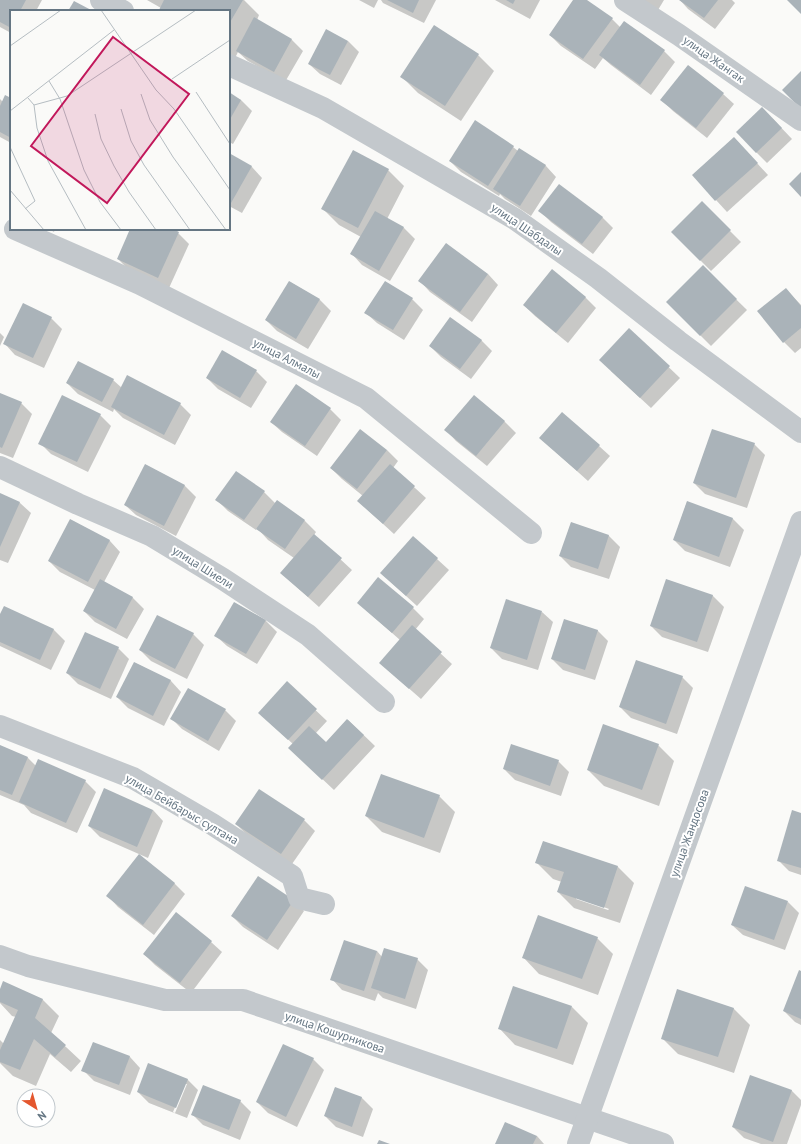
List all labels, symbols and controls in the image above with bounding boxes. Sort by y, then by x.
inset map [10,10,230,230]
street label: улица Жангак [680,32,748,86]
street label: улица Шабдалы [488,200,566,258]
street label: улица Алмалы [251,335,323,381]
street label: улица Шиели [170,542,236,592]
street label: улица Бейбарыс султана [123,770,241,848]
street label: улица Жандосова [666,787,712,879]
street label: улица Кошурникова [283,1008,387,1056]
north arrow [16,1088,56,1128]
text: N [35,1108,49,1124]

